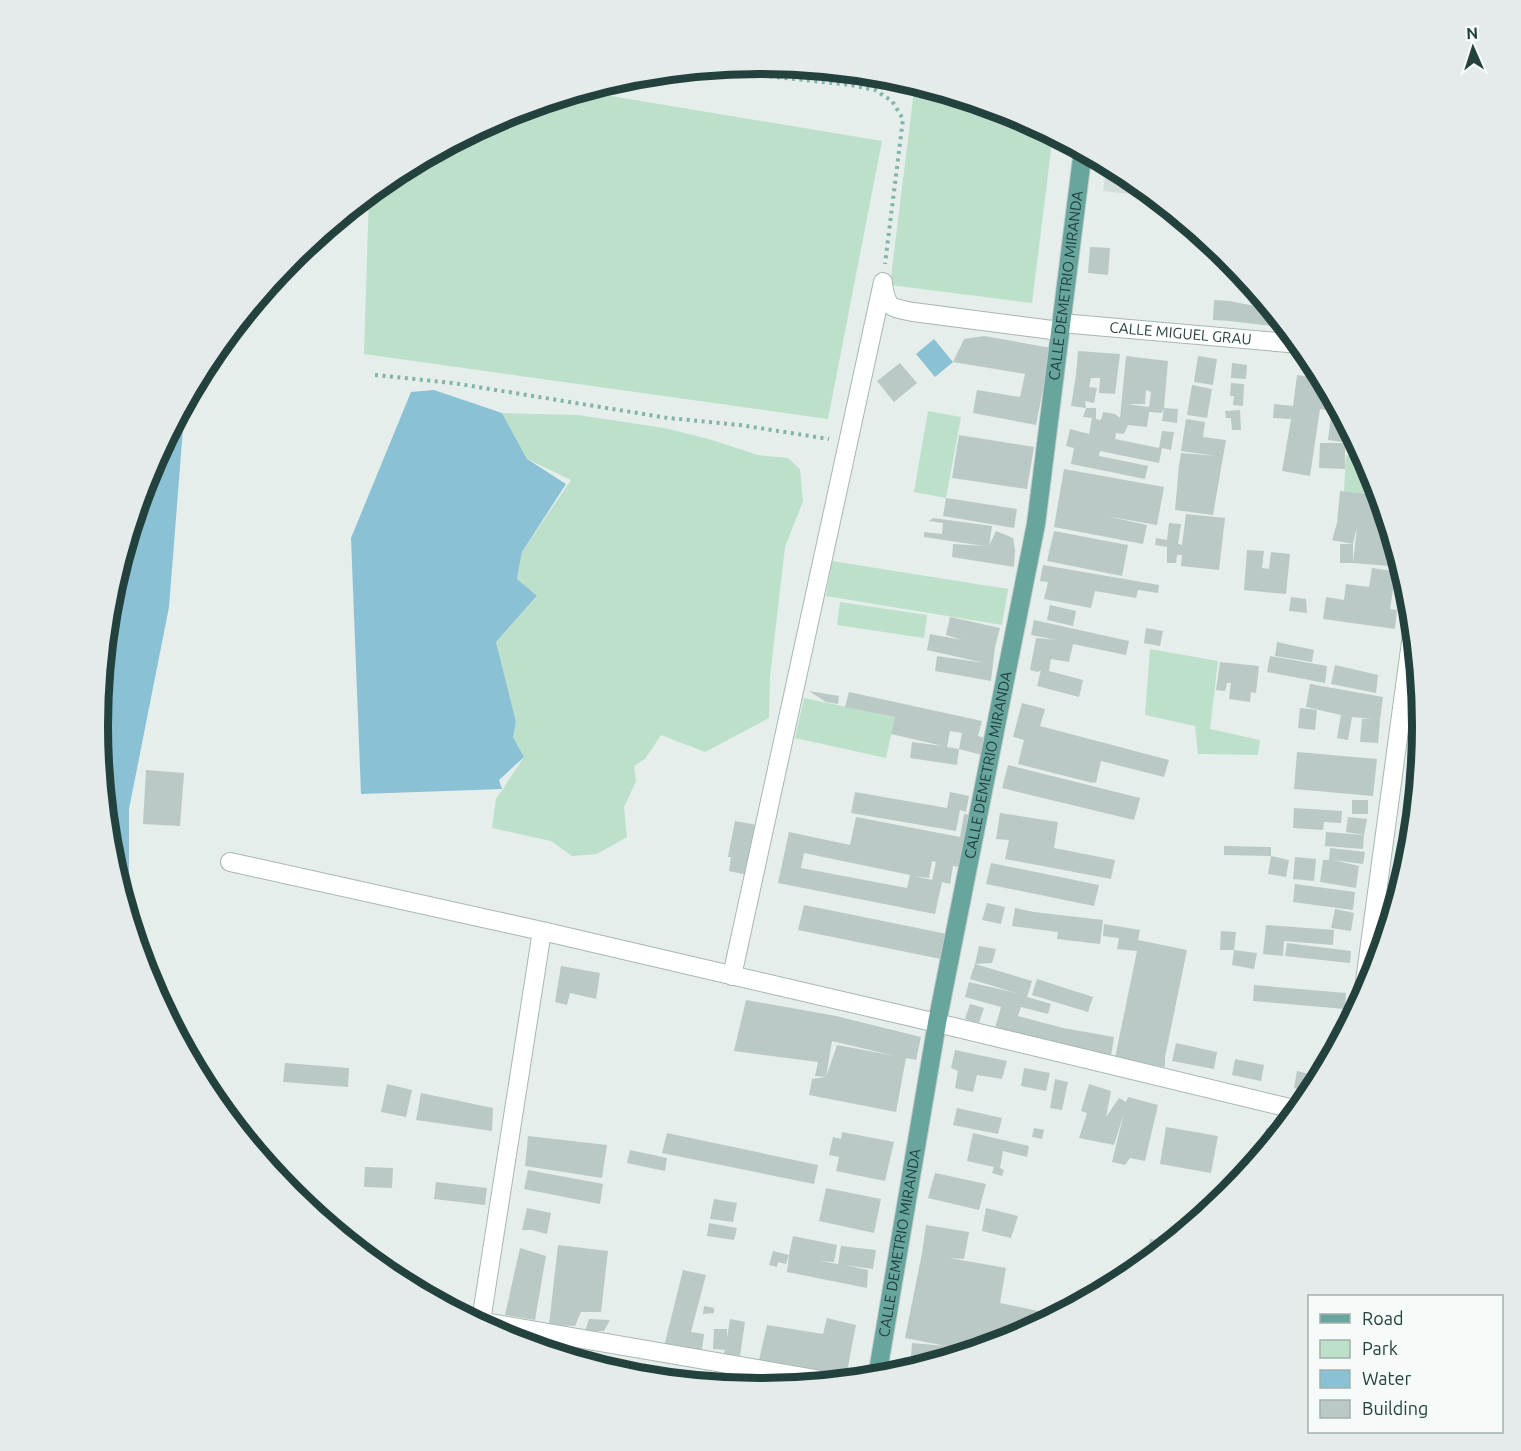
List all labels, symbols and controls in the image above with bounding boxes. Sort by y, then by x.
north arrow [1443,18,1503,78]
text: N [1466,24,1479,42]
street label: CALLE DEMETRIO MIRANDA [1045,190,1086,381]
street label: CALLE MIGUEL GRAU [1109,318,1252,348]
street label: CALLE DEMETRIO MIRANDA [961,669,1015,860]
street label: CALLE DEMETRIO MIRANDA [875,1147,924,1338]
legend [1308,1295,1503,1433]
text: Road [1362,1308,1404,1328]
text: Park [1362,1338,1398,1358]
text: Water [1362,1368,1412,1388]
text: Building [1362,1398,1428,1418]

